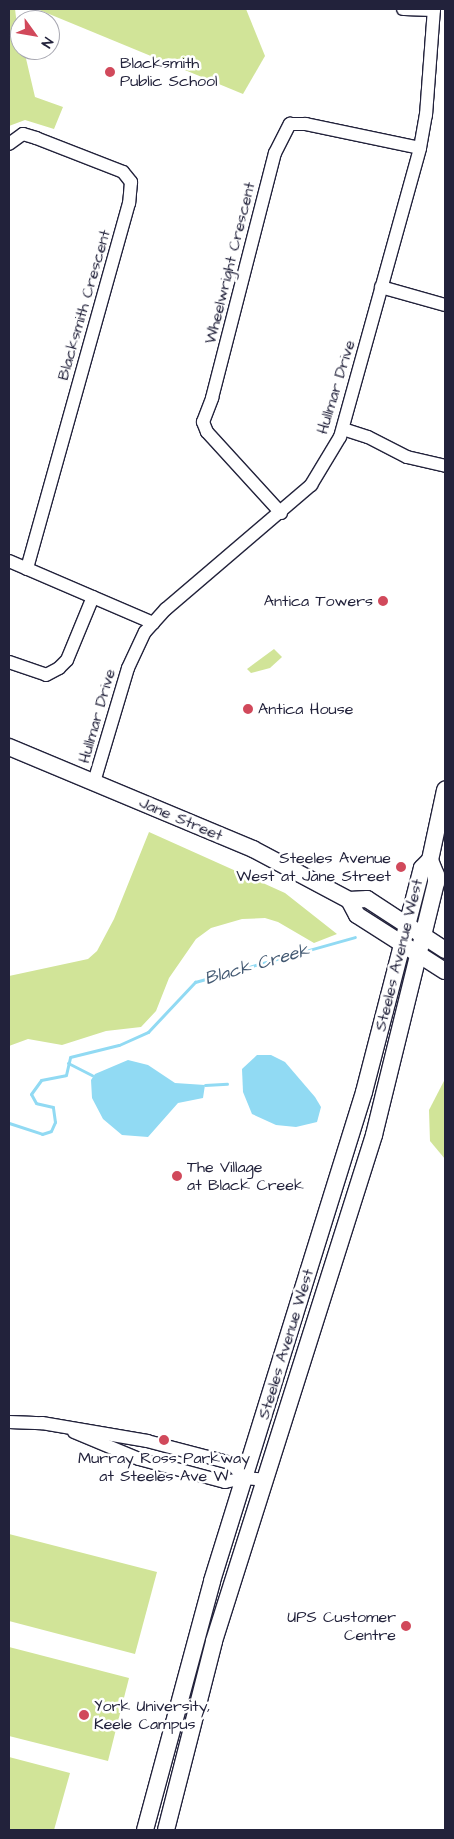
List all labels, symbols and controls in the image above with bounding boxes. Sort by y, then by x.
north arrow [10,10,60,60]
text: N [36,33,58,51]
place label: Blacksmith Public School [120,53,218,91]
marker: Blacksmith Public School [104,66,116,78]
street label: Wheelwright Crescent [201,180,259,346]
street label: Blacksmith Crescent [53,227,115,383]
street label: Hullmar Drive [313,338,359,436]
place label: Antica Towers [264,591,373,611]
marker: Antica Towers [377,595,389,607]
street label: Hullmar Drive [74,667,120,765]
place label: Antica House [258,699,353,719]
marker: Antica House [242,703,254,715]
street label: Jane Street [136,793,226,845]
place label: Steeles Avenue West at Jane Street [236,848,391,886]
marker: Steeles Avenue West at Jane Street [395,861,407,873]
street label: Steeles Avenue West [371,877,427,1033]
water label: Black Creek [202,940,312,990]
place label: The Village at Black Creek [187,1157,304,1195]
marker: The Village at Black Creek [171,1170,183,1182]
street label: Steeles Avenue West [254,1266,318,1422]
marker: Murray Ross Parkway at Steeles Ave W [158,1434,170,1446]
place label: Murray Ross Parkway at Steeles Ave W [78,1448,250,1486]
place label: UPS Customer Centre [287,1607,396,1645]
marker: UPS Customer Centre [400,1620,412,1632]
place label: York University, Keele Campus [94,1696,210,1734]
marker: York University, Keele Campus [78,1709,90,1721]

